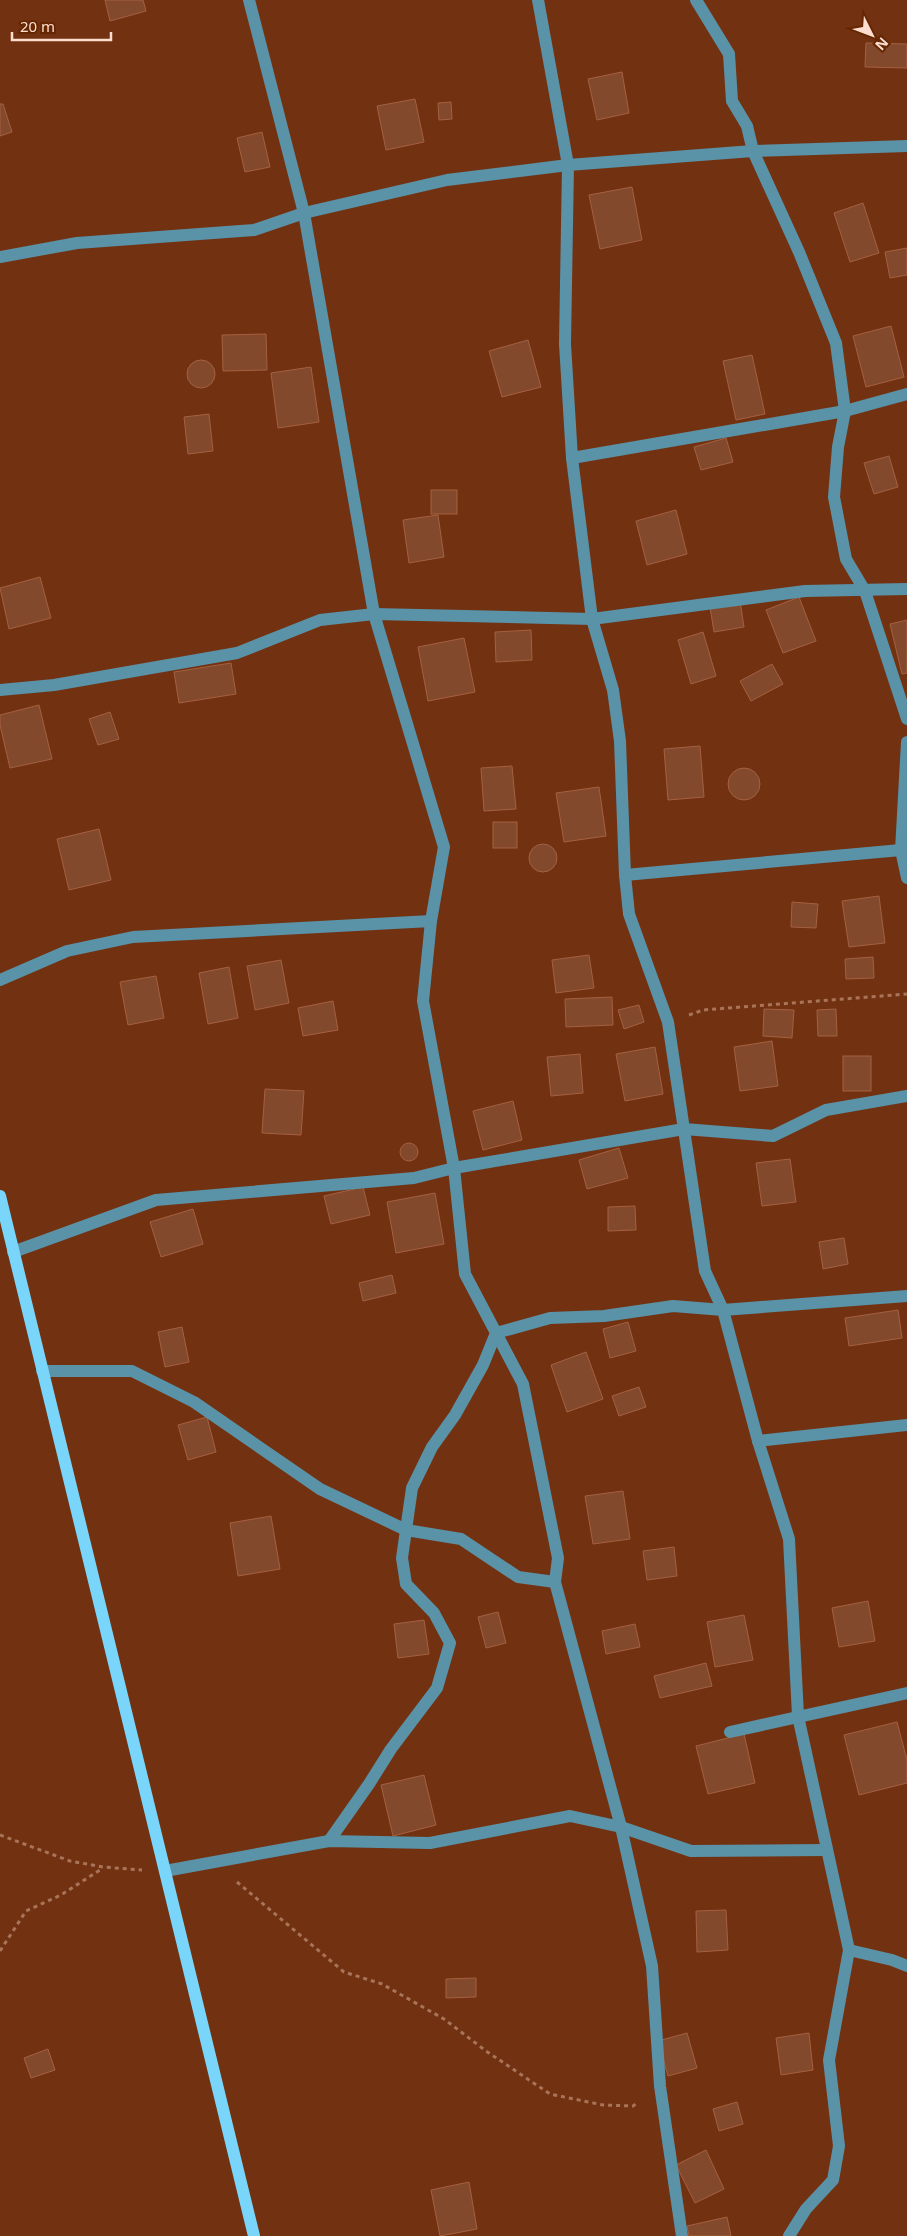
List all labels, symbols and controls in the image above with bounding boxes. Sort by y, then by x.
scale bar [12,10,111,42]
north arrow [847,10,897,60]
text: 20 m [20,16,55,36]
text: N [871,33,893,55]

